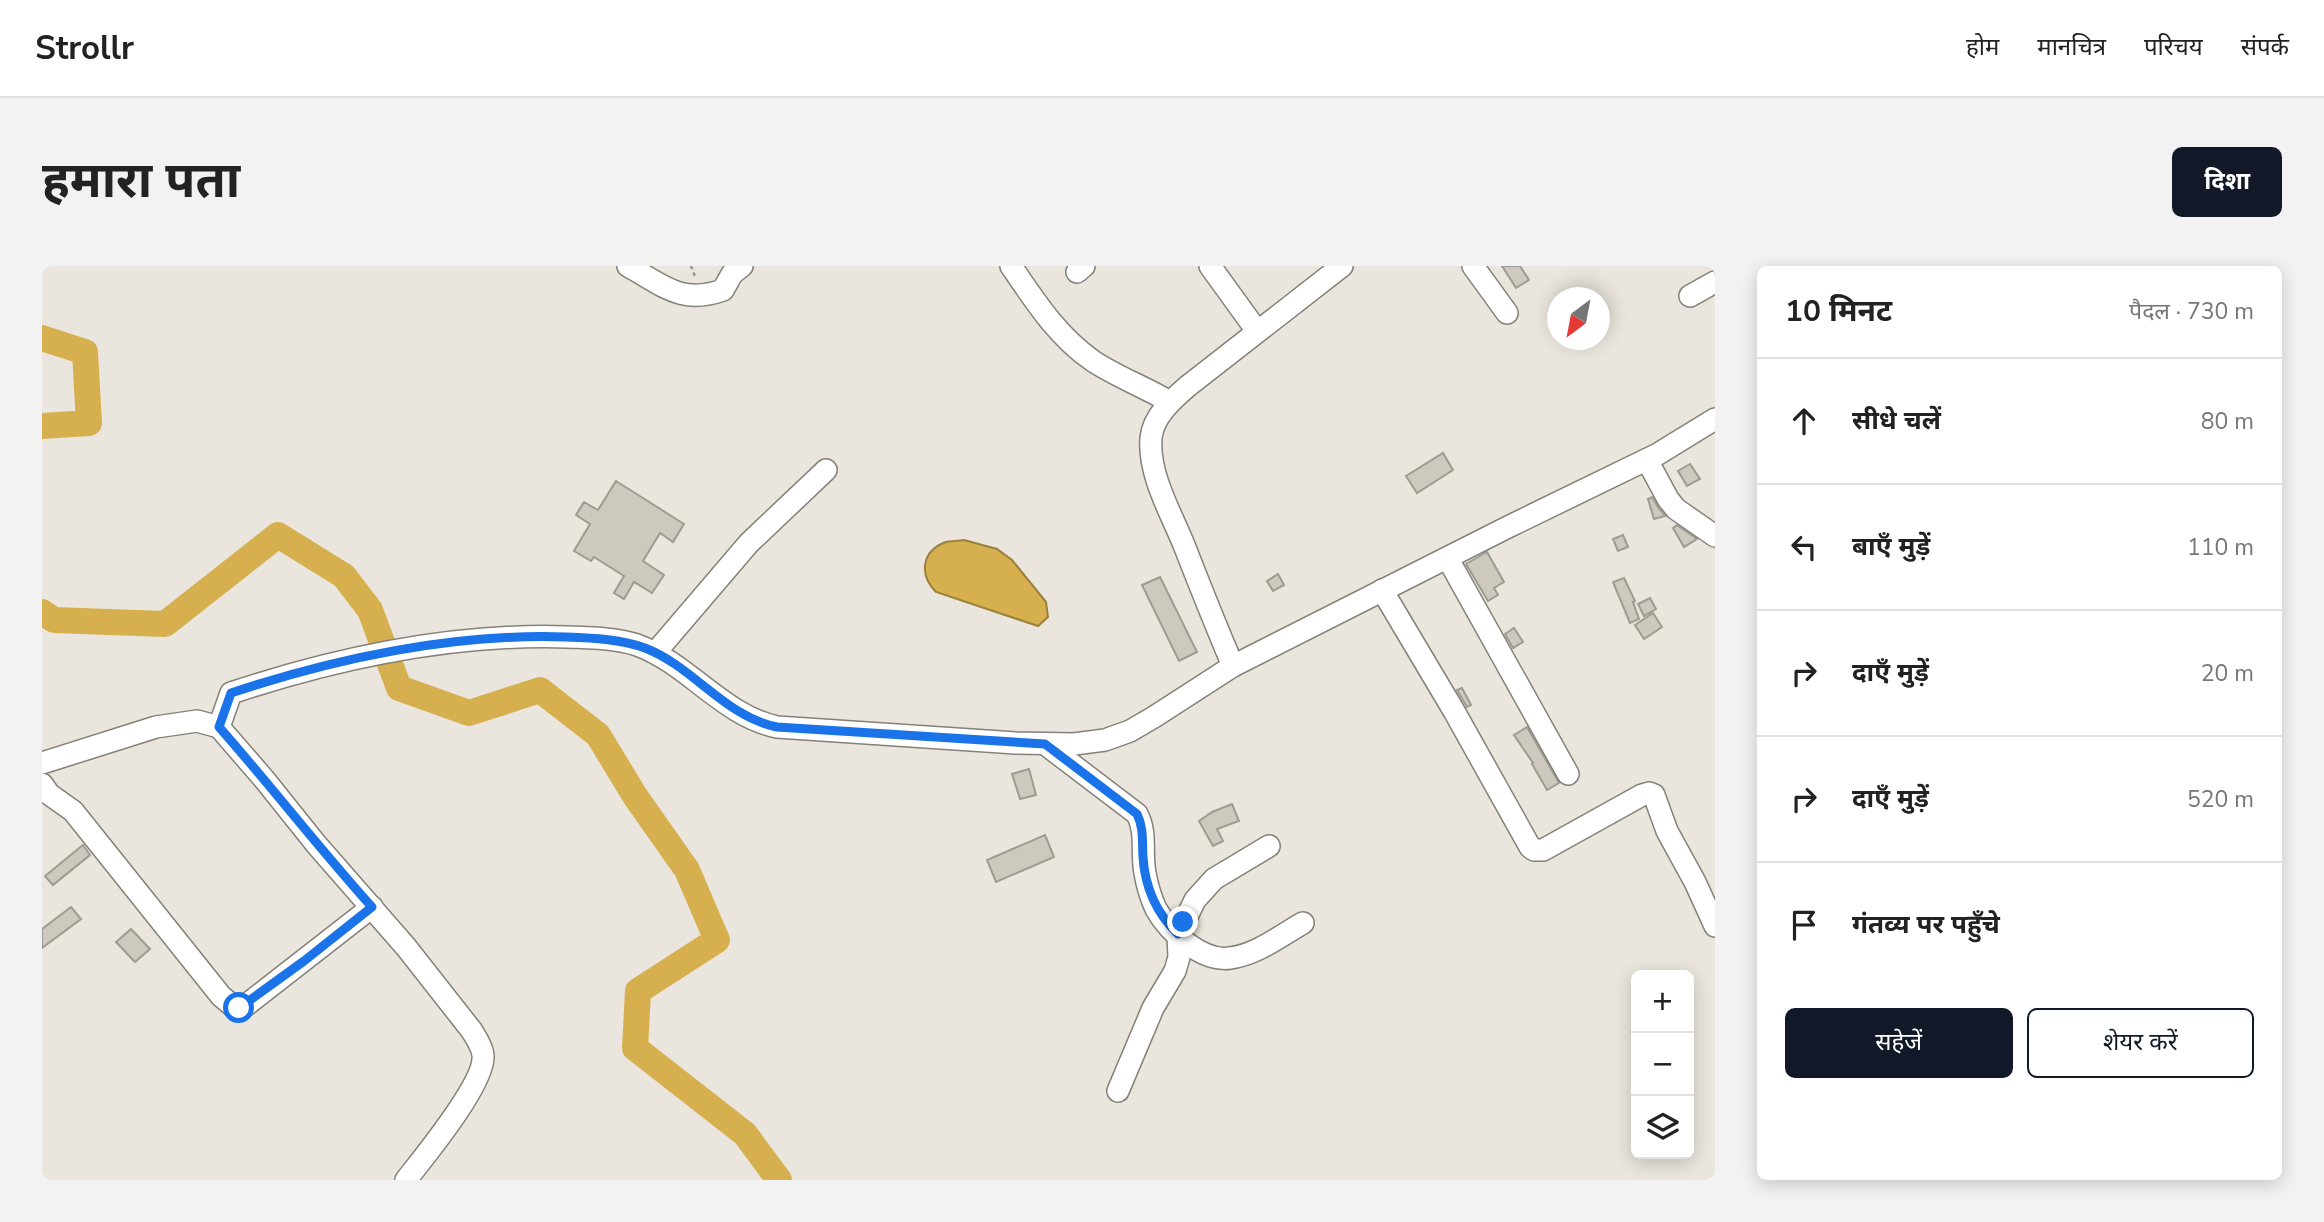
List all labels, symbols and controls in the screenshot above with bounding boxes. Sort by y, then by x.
text: Strollr [35,26,134,71]
text: होम [1966,31,1999,63]
text: मानचित्र [2037,31,2106,63]
text: परिचय [2144,31,2203,63]
text: संपर्क [2241,31,2289,63]
text: हमारा पता [42,147,240,214]
button: दिशा [2172,147,2282,217]
north arrow [1547,287,1610,350]
text: 10 मिनट [1785,291,1892,332]
text: पैदल · 730 m [2129,296,2254,327]
icon: ahead [1785,402,1823,440]
text: सीधे चलें [1852,403,1941,438]
text: 80 m [2201,406,2254,437]
icon: left [1785,528,1823,566]
text: बाएँ मुड़ें [1852,529,1930,564]
text: 110 m [2187,532,2254,563]
icon: right [1785,654,1823,692]
text: दाएँ मुड़ें [1852,655,1929,690]
text: 20 m [2201,658,2254,689]
icon: right [1785,780,1823,818]
text: दाएँ मुड़ें [1852,781,1929,816]
text: 520 m [2187,784,2254,815]
route end [1167,906,1198,937]
icon: arrive [1785,906,1823,944]
text: गंतव्य पर पहुँचे [1852,907,2000,942]
map controls [1631,970,1694,1159]
button: + [1631,970,1694,1033]
route start [223,992,254,1023]
button: सहेजें [1785,1008,2013,1078]
button: शेयर करें [2027,1008,2254,1078]
button: − [1631,1033,1694,1096]
button: layers [1631,1096,1694,1159]

